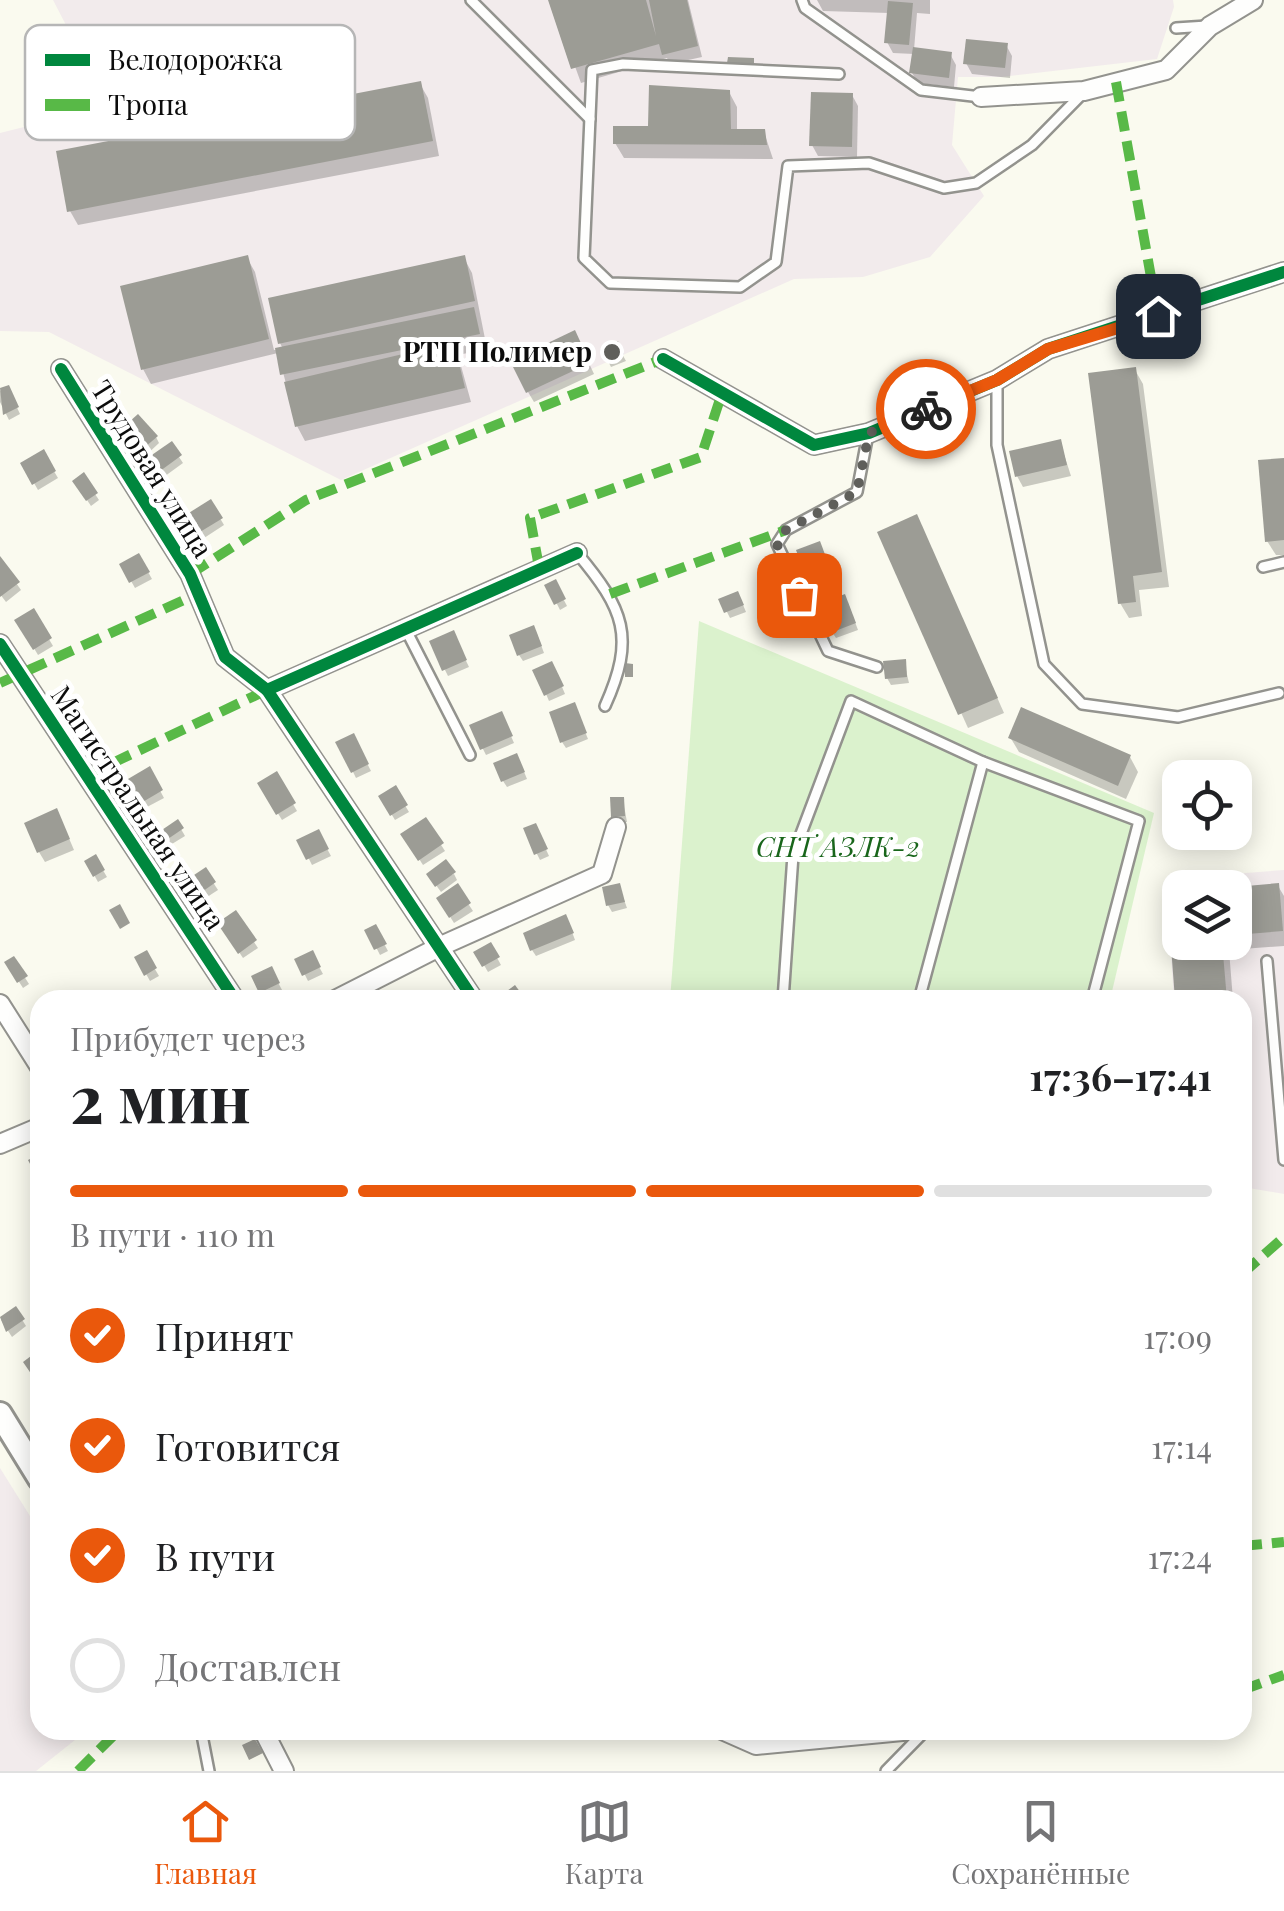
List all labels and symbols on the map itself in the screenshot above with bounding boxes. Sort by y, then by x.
legend [25,25,355,140]
text: Велодорожка [108,40,283,77]
text: Тропа [108,85,188,122]
pin [1116,274,1201,359]
place label: РТП Полимер [402,332,592,369]
marker: РТП Полимер [601,341,623,363]
courier [876,359,976,459]
street label: Трудовая улица [84,373,223,564]
pin [757,553,842,638]
street label: Магистральная улица [44,678,235,937]
park label: СНТ АЗЛК-2 [756,827,920,864]

